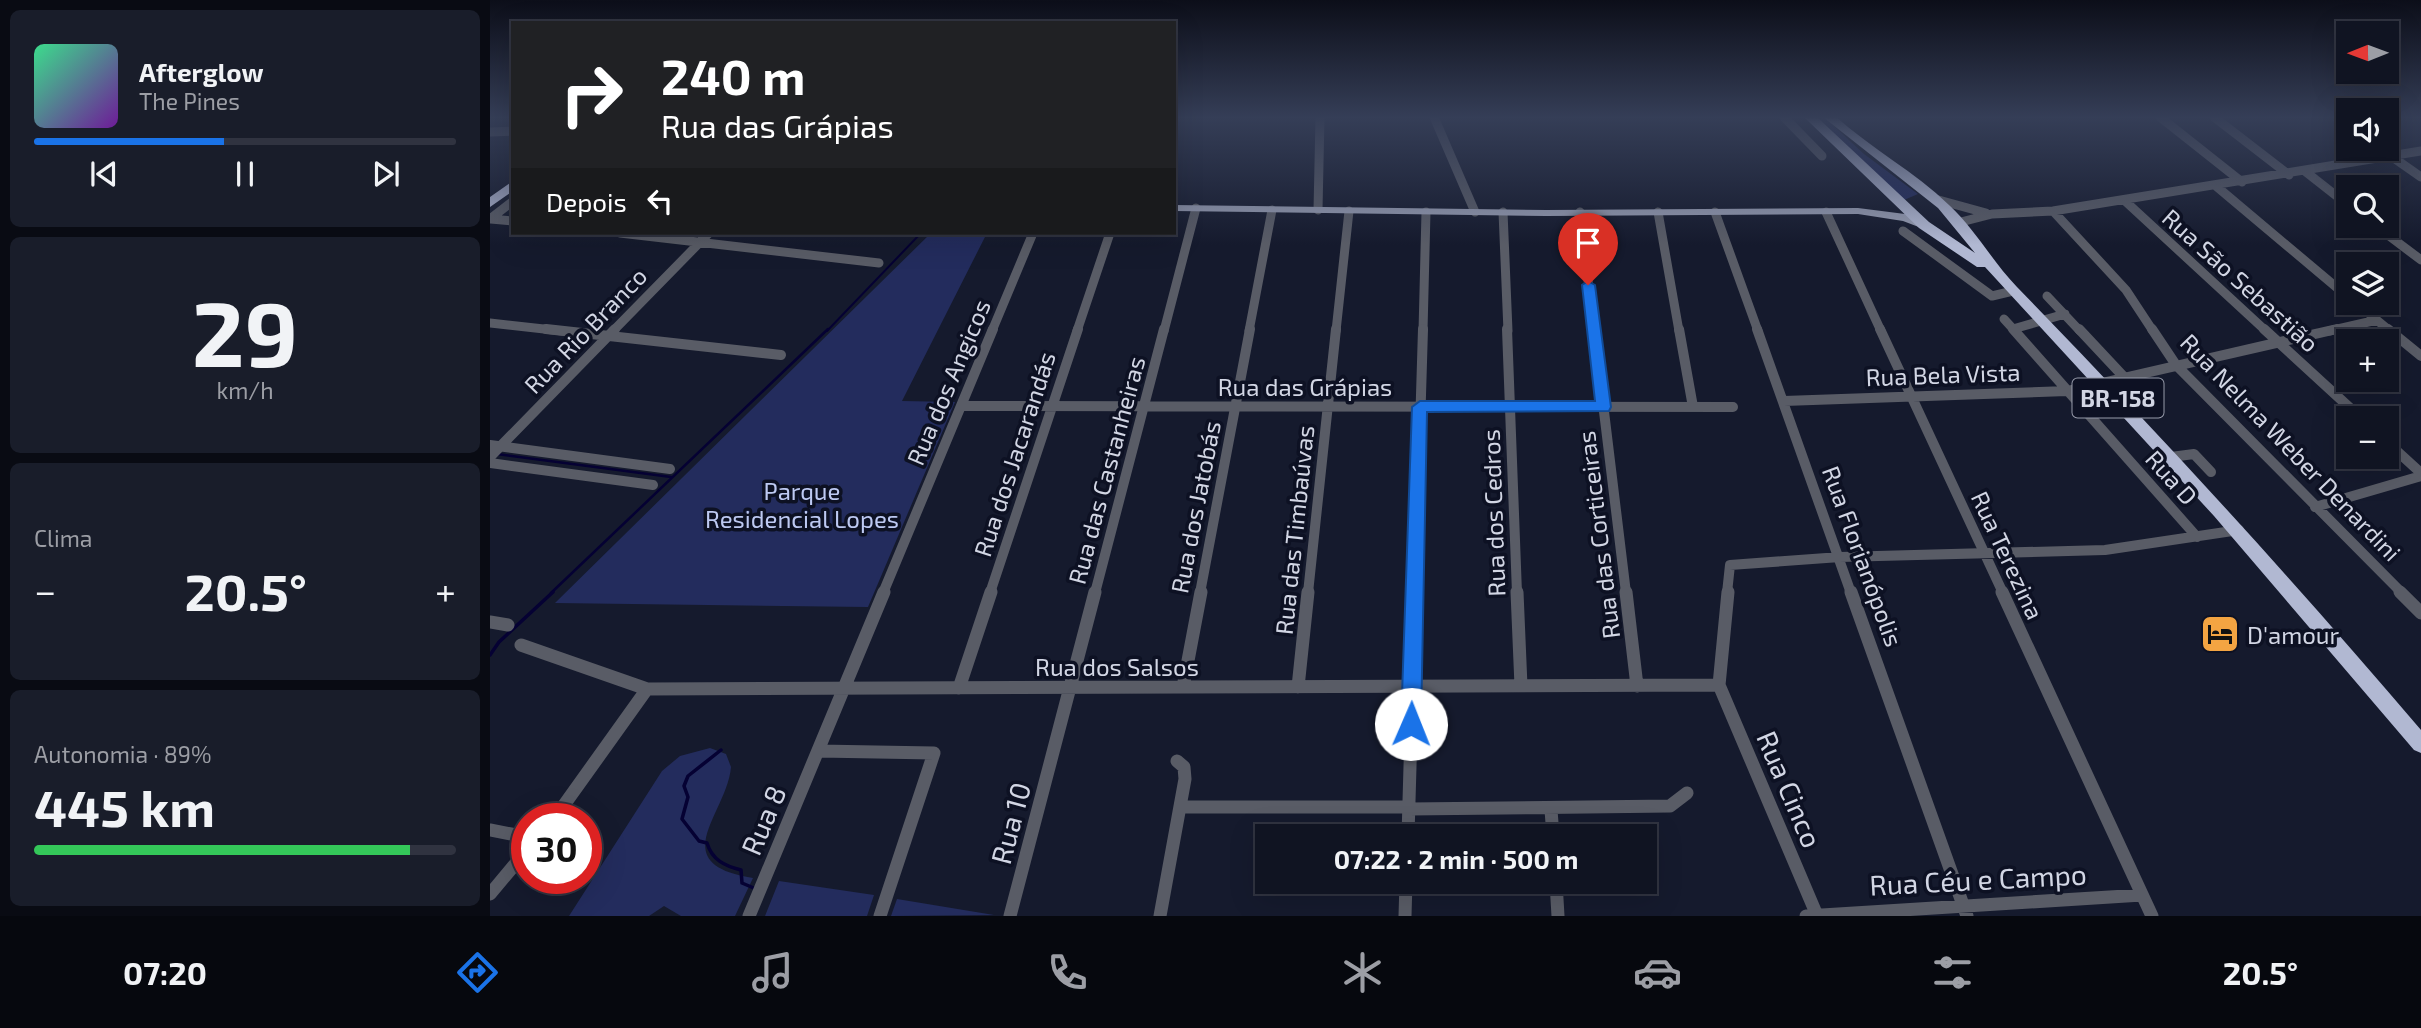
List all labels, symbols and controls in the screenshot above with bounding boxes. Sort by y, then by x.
north arrow [2336,21,2399,84]
map controls [2336,21,2399,469]
text: 240 m [661,46,805,105]
icon: right [546,49,637,140]
text: Afterglow [139,56,264,87]
text: The Pines [139,87,240,115]
button: sound [2336,98,2399,161]
text: Rua das Grápias [661,106,894,144]
icon: previous [85,155,123,193]
icon: pause [226,155,264,193]
icon: next [367,155,405,193]
button: search [2336,175,2399,238]
icon: left [641,182,679,220]
text: Depois [546,186,627,217]
street label: Rua São Sebastião [2157,202,2325,358]
pin [1558,213,1618,285]
icon: arrive [1569,224,1607,262]
button: layers [2336,252,2399,315]
street label: Rua Rio Branco [518,261,652,399]
text: 29 [192,276,298,385]
street label: Rua dos Angicos [900,295,996,469]
street label: Rua Nelma Weber Denardini [2175,327,2407,567]
button: + [2336,329,2399,392]
street label: Rua dos Jacarandás [967,348,1061,560]
street label: Rua das Castanheiras [1062,353,1150,587]
street label: Rua Bela Vista [1865,357,2021,391]
street label: Rua das Grápias [1218,372,1392,401]
text: km/h [216,376,274,404]
road number: BR-158 [2072,378,2164,418]
button: − [2336,406,2399,469]
street label: Rua dos Jatobás [1164,419,1226,595]
street label: Rua das Timbaúvas [1269,424,1319,636]
street label: Rua dos Cedros [1476,429,1510,597]
street label: Rua das Corticeiras [1571,430,1625,640]
street label: Rua D [2140,444,2204,510]
street label: Rua Florianópolis [1817,462,1909,650]
park label: Parque Residencial Lopes [705,476,899,533]
street label: Rua Terezina [1966,486,2050,624]
text: Clima [34,524,92,552]
text: 20.5° [184,559,307,621]
text: − [34,567,56,613]
text: + [435,567,456,613]
hotel icon: D'amour [2199,613,2241,655]
place label: D'amour [2247,620,2339,649]
street label: Rua dos Salsos [1035,652,1199,681]
position arrow [1374,687,1448,761]
street label: Rua Cinco [1750,726,1830,852]
text: Autonomia · 89% [34,740,212,768]
text: 445 km [34,775,215,837]
street label: Rua 10 [983,779,1037,867]
street label: Rua 8 [733,780,793,860]
speed limit sign: 30 [511,803,602,894]
text: 07:22 · 2 min · 500 m [1334,843,1578,874]
street label: Rua Céu e Campo [1869,856,2087,902]
icon: directions [453,948,502,997]
icon: music [748,948,797,997]
icon: phone [1043,948,1092,997]
icon: climate [1338,948,1387,997]
icon: car [1633,948,1682,997]
icon: filters [1928,948,1977,997]
text: 07:20 [123,953,207,991]
text: 20.5° [2223,953,2298,991]

